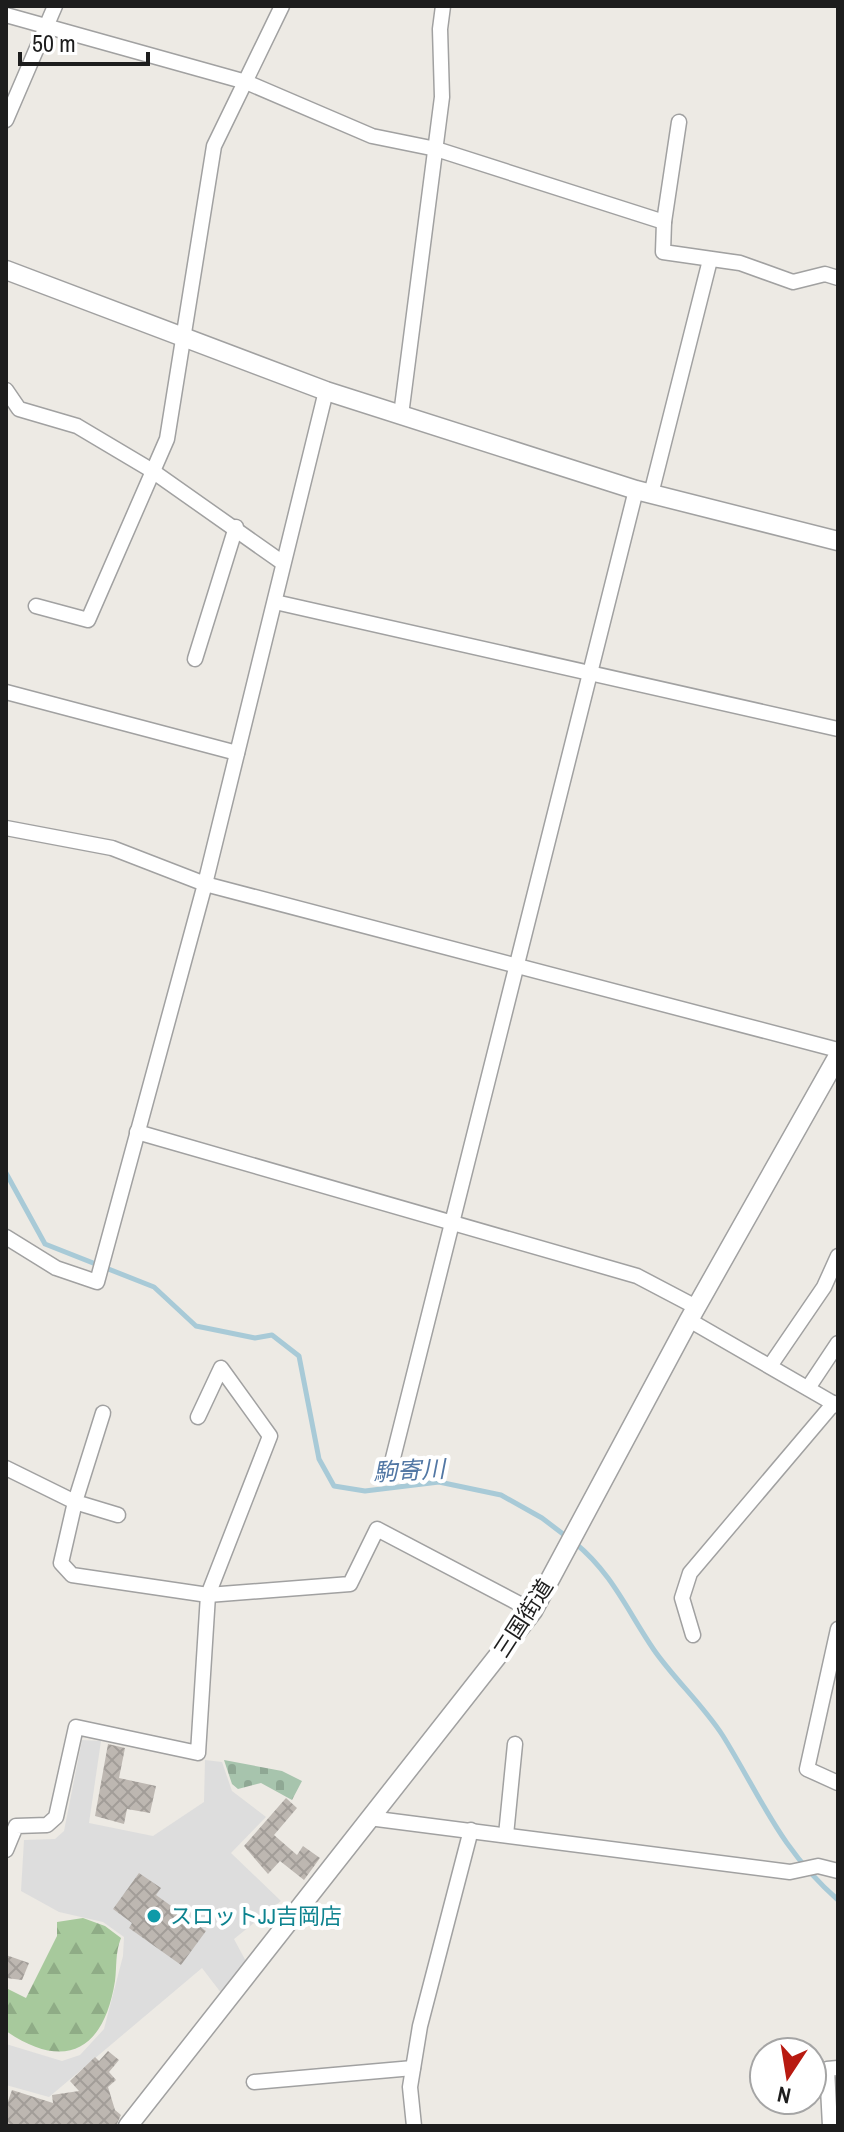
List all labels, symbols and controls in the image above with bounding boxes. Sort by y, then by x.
scale bar [20,16,148,66]
text: 50 m [32,27,76,59]
water label: 駒寄川 [372,1452,449,1488]
street label: 三国街道 [486,1573,560,1663]
place label: スロットJJ吉岡店 [170,1901,342,1931]
marker: スロットJJ吉岡店 [145,1907,163,1925]
north arrow [748,2036,828,2116]
text: N [774,2080,793,2112]

